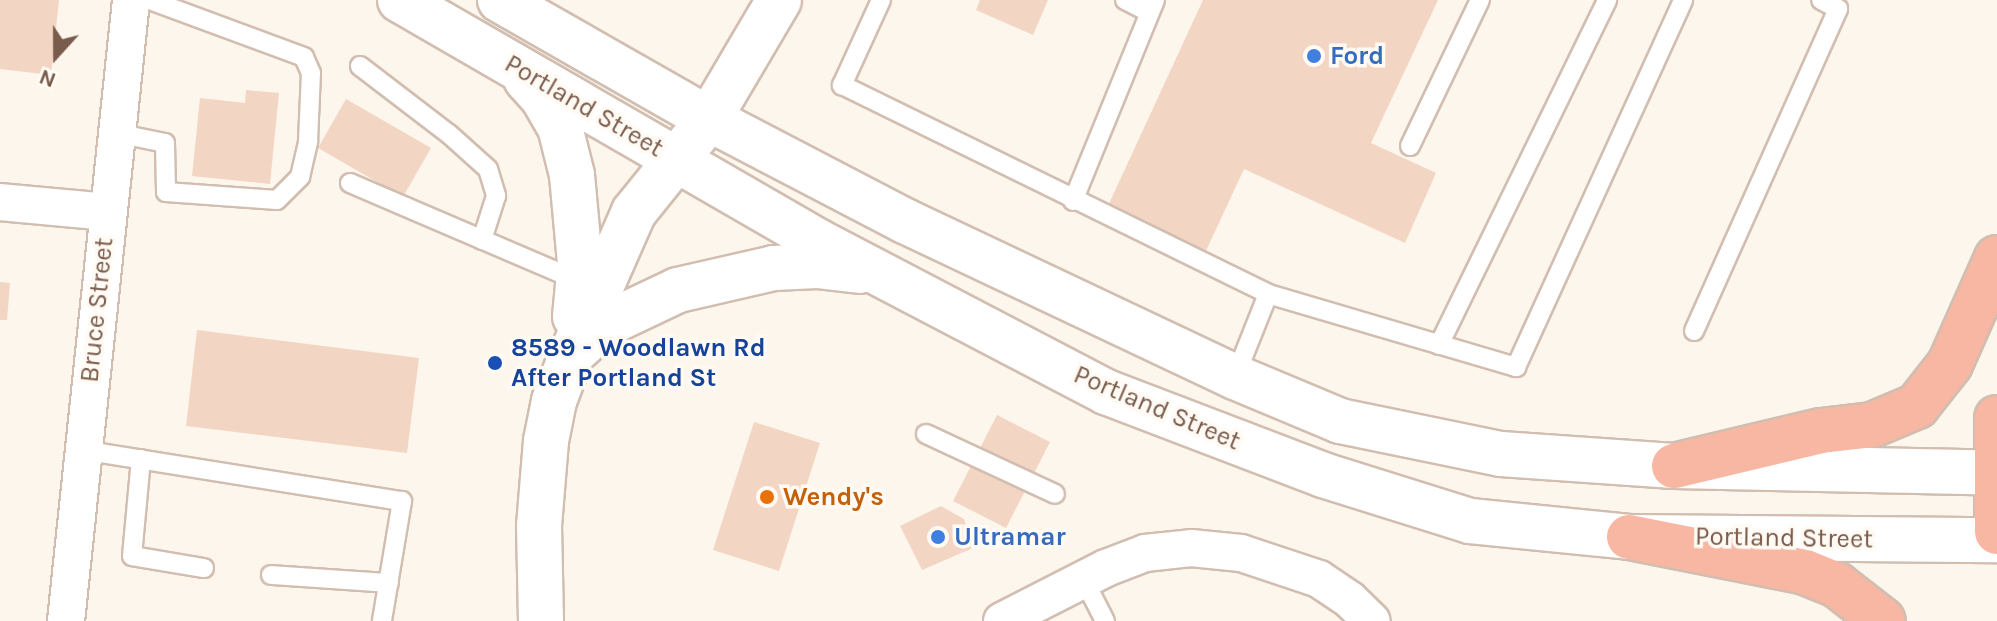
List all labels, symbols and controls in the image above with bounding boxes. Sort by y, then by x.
north arrow [16,16,96,96]
place label: Ford [1330,40,1384,72]
marker: Ford [1305,47,1323,65]
street label: Portland Street [499,48,669,164]
text: N [35,63,59,93]
street label: Bruce Street [74,236,120,384]
place label: 8589 - Woodlawn Rd After Portland St [511,332,766,394]
marker: 8589 - Woodlawn Rd After Portland St [486,354,504,372]
street label: Portland Street [1069,359,1245,457]
place label: Wendy's [783,481,884,513]
marker: Wendy's [758,488,776,506]
place label: Ultramar [954,521,1066,553]
street label: Portland Street [1695,521,1873,555]
marker: Ultramar [929,528,947,546]

